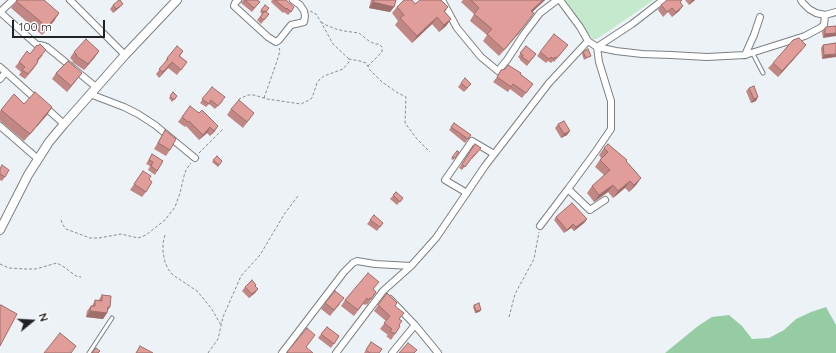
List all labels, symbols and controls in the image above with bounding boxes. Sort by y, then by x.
scale bar [14,12,107,38]
text: 100 m [19,19,52,34]
north arrow [12,301,52,341]
text: N [36,311,51,323]

